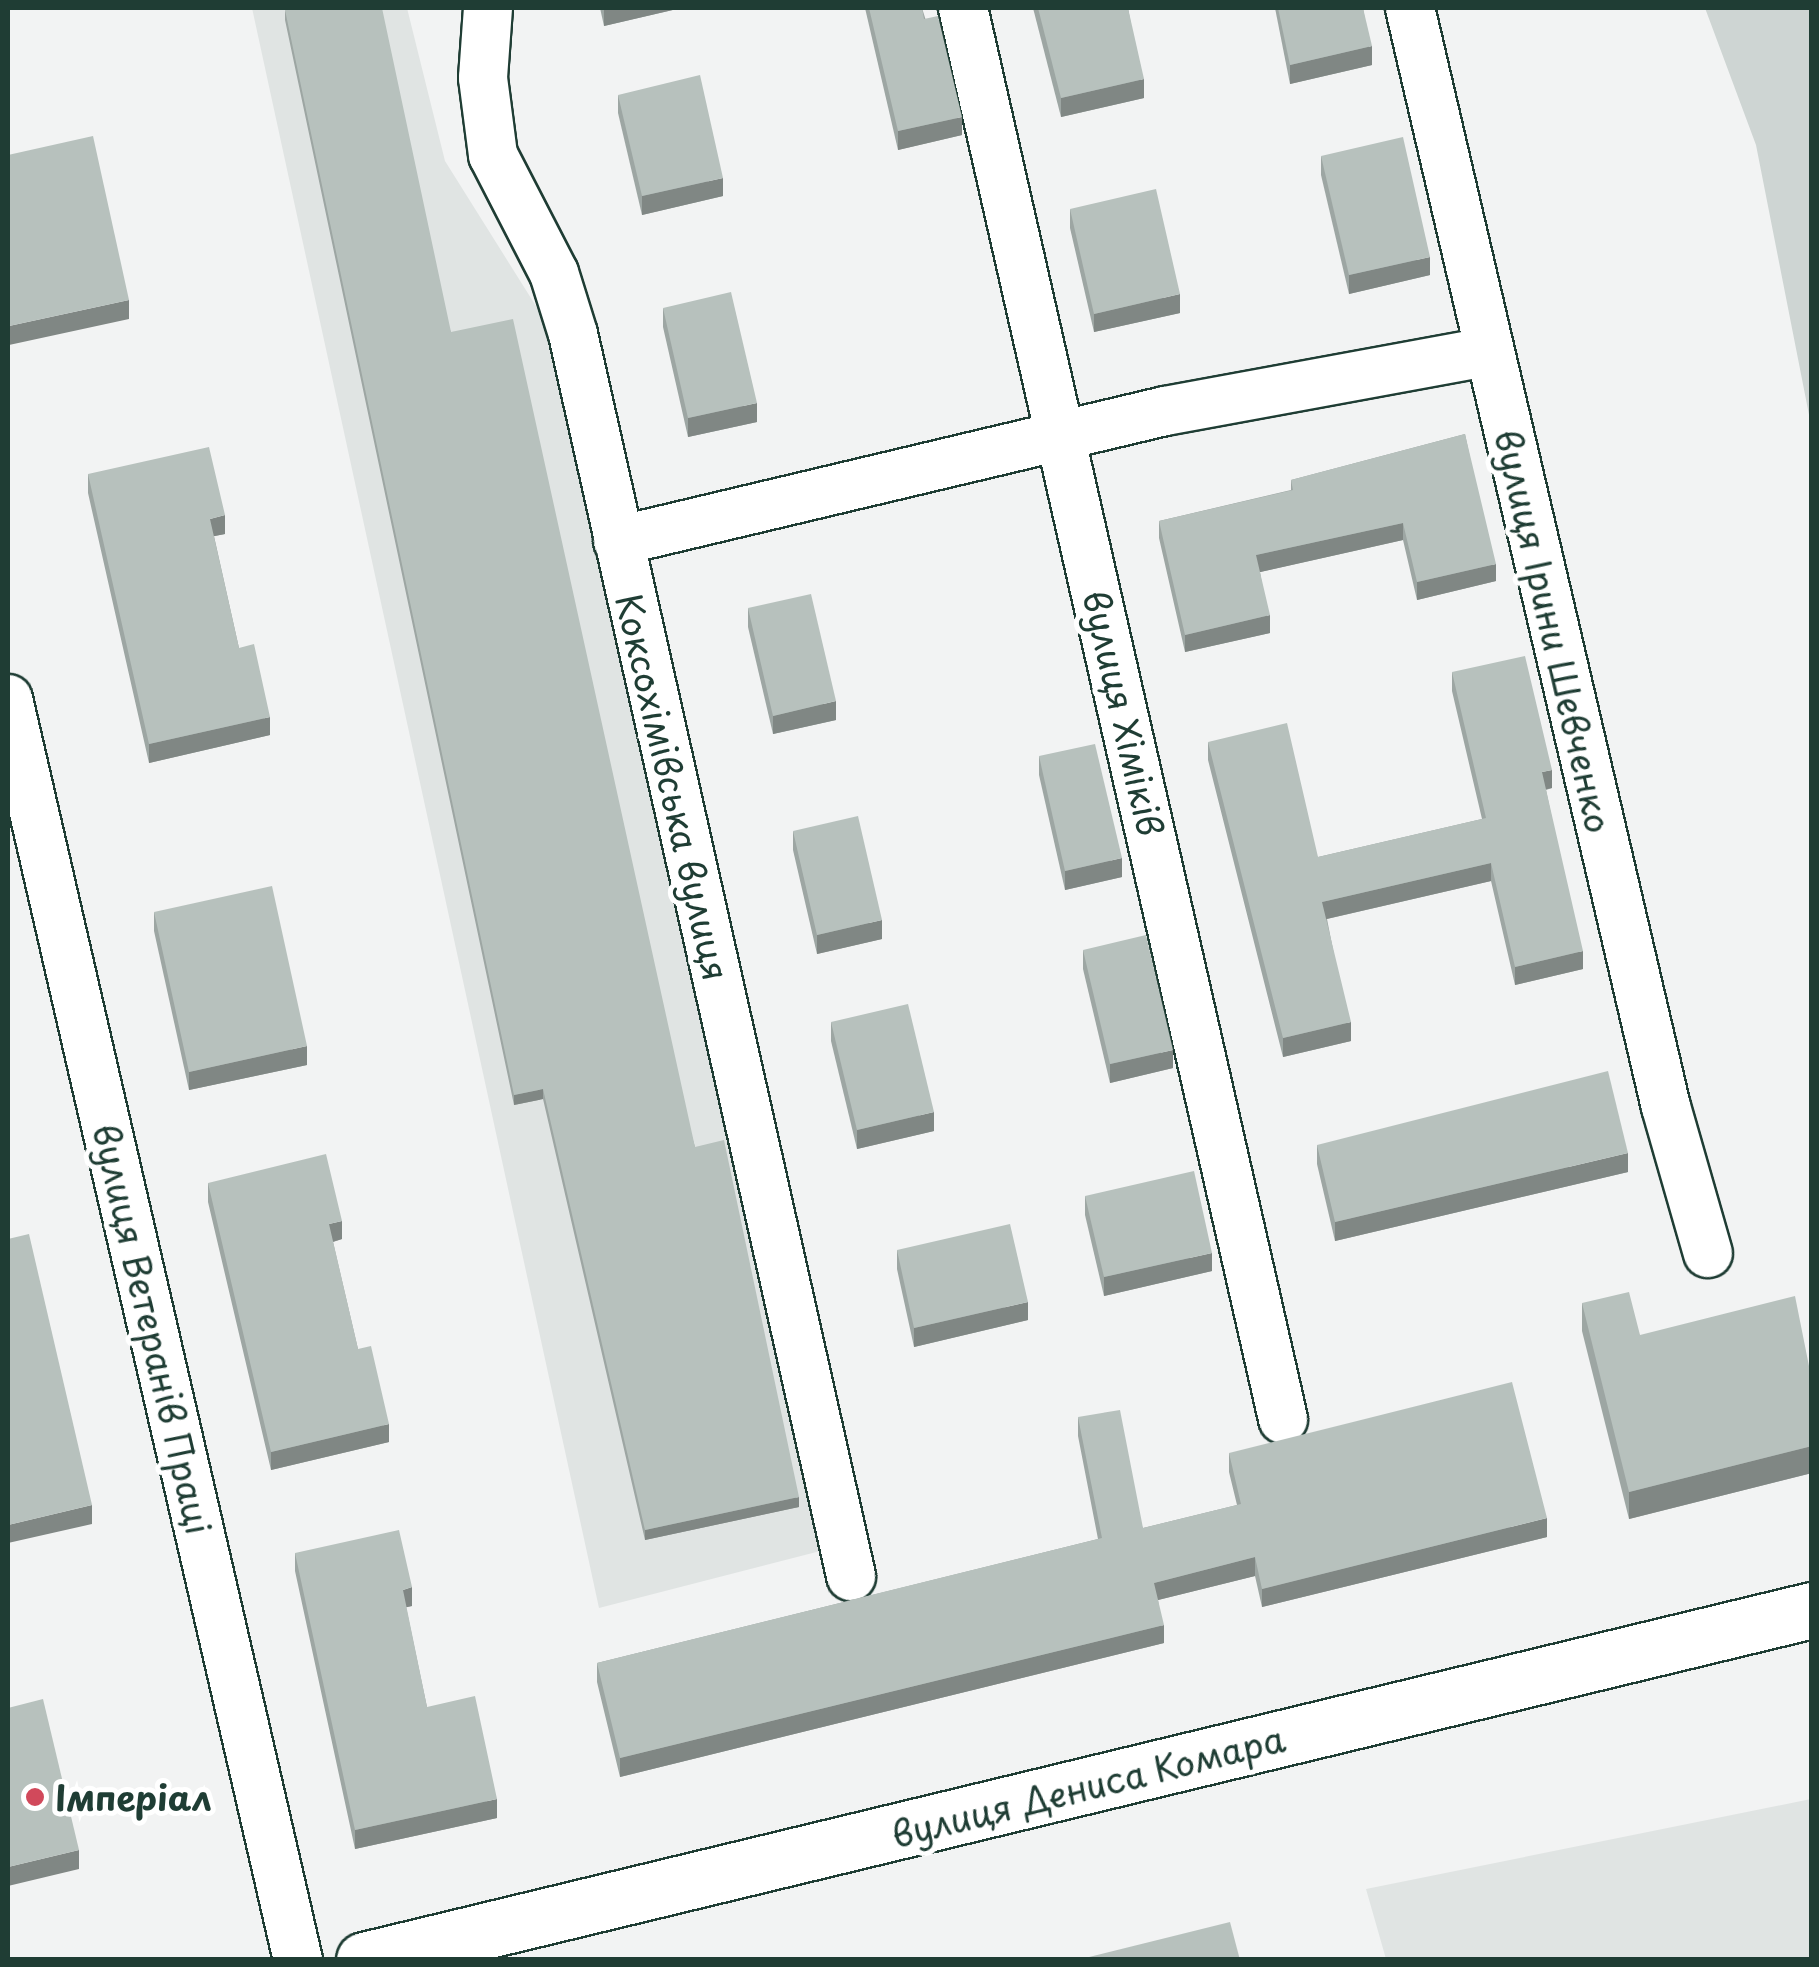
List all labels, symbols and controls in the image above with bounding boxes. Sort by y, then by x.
street label: вулиця Ірини Шевченко [1487,424,1621,838]
street label: вулиця Хіміків [1075,585,1173,841]
street label: Коксохімівська вулиця [608,589,738,985]
street label: вулиця Ветеранів Праці [85,1119,221,1539]
street label: вулиця Дениса Комара [886,1717,1290,1855]
place label: Імперіал [55,1776,212,1818]
marker: Імперіал [24,1786,46,1808]

